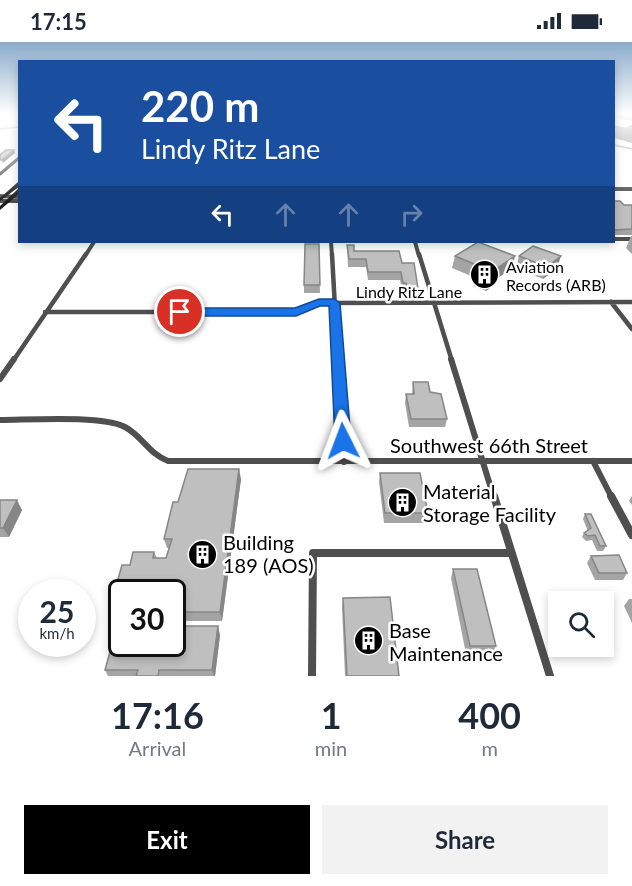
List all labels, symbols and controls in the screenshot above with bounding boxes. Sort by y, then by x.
text: 17:15 [30,8,87,35]
text: 220 m [141,81,259,131]
icon: left [42,84,120,162]
text: Lindy Ritz Lane [141,132,320,165]
icon: left [206,198,239,231]
icon: ahead [269,198,302,231]
icon: ahead [332,198,365,231]
icon: right [395,198,428,231]
place label: Aviation Records (ARB) [506,257,606,294]
building icon: Aviation Records (ARB) [469,259,501,291]
street label: Lindy Ritz Lane [356,282,462,301]
pin [154,286,205,337]
icon: arrive [163,295,196,328]
position arrow [311,409,375,473]
street label: Southwest 66th Street [390,433,588,457]
place label: Material Storage Facility [423,479,557,526]
building icon: Material Storage Facility [386,487,418,519]
place label: Building 189 (AOS) [223,530,314,577]
building icon: Building 189 (AOS) [186,538,218,570]
speed limit sign: 30 [108,579,186,657]
map controls [548,591,614,657]
button: search [548,591,614,657]
text: 25 [40,593,74,629]
place label: Base Maintenance [389,618,503,665]
text: km/h [39,624,75,642]
building icon: Base Maintenance [352,625,384,657]
text: 17:16 [111,693,204,737]
text: 1 [321,693,342,737]
text: 400 [458,693,521,737]
text: Arrival [129,736,186,760]
text: min [315,736,347,760]
text: m [481,736,498,760]
button: Exit [24,805,310,874]
button: Share [322,805,608,874]

